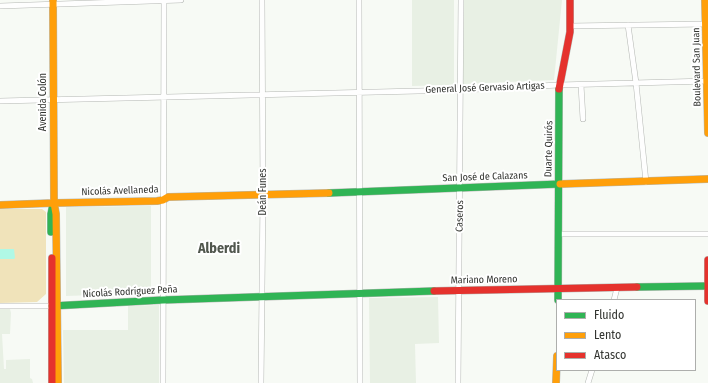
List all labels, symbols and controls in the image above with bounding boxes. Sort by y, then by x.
street label: Boulevard San Juan [690,27,704,107]
street label: Avenida Colón [37,73,49,131]
street label: General José Gervasio Artigas [425,80,545,96]
street label: Duarte Quirós [543,121,555,177]
street label: Deán Funes [257,169,269,215]
street label: San José de Calazans [442,170,528,184]
street label: Nicolás Avellaneda [81,184,159,198]
street label: Caseros [454,200,466,232]
district label: Alberdi [198,241,240,257]
street label: Mariano Moreno [450,273,518,287]
street label: Nicolás Rodríguez Peña [82,284,178,300]
legend [556,299,696,371]
text: Fluido [594,308,624,322]
text: Lento [594,328,621,342]
text: Atasco [594,348,626,362]

